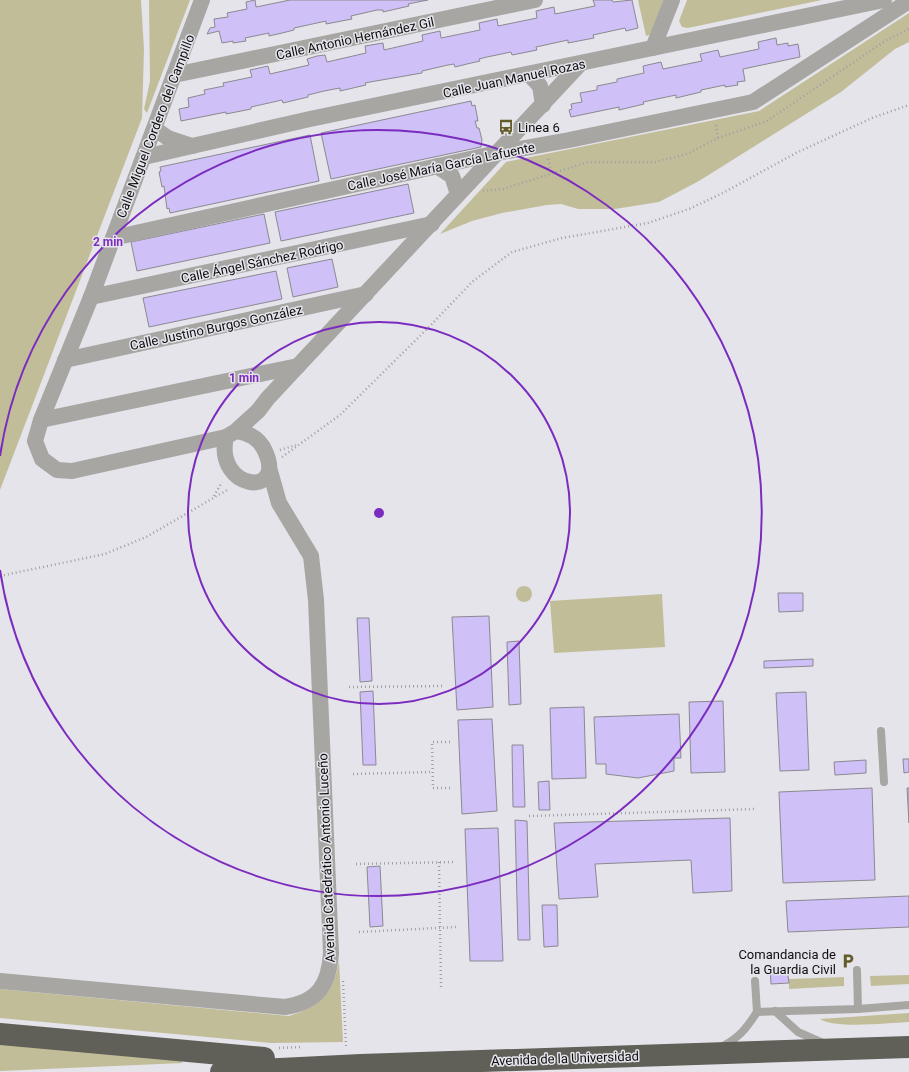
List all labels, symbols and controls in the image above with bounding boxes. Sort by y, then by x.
street label: Calle Antonio Hernández Gil [275,14,436,63]
street label: Calle Miguel Cordero del Campillo [113,32,197,220]
street label: Calle Juan Manuel Rozas [441,56,587,101]
bus stop icon: Linea 6 [497,118,515,136]
place label: Linea 6 [518,120,560,135]
street label: Calle José María García Lafuente [346,139,536,194]
text: 2 min [93,235,123,249]
street label: Calle Ángel Sánchez Rodrigo [179,237,345,286]
street label: Calle Justino Burgos González [128,302,304,353]
text: 1 min [229,371,259,385]
centre of rings [372,506,386,520]
street label: Avenida Catedrático Antonio Luceño [315,753,338,963]
place label: Comandancia de la Guardia Civil [738,947,836,977]
parking icon: Comandancia de la Guardia Civil [839,952,857,970]
street label: Avenida de la Universidad [491,1048,639,1069]

